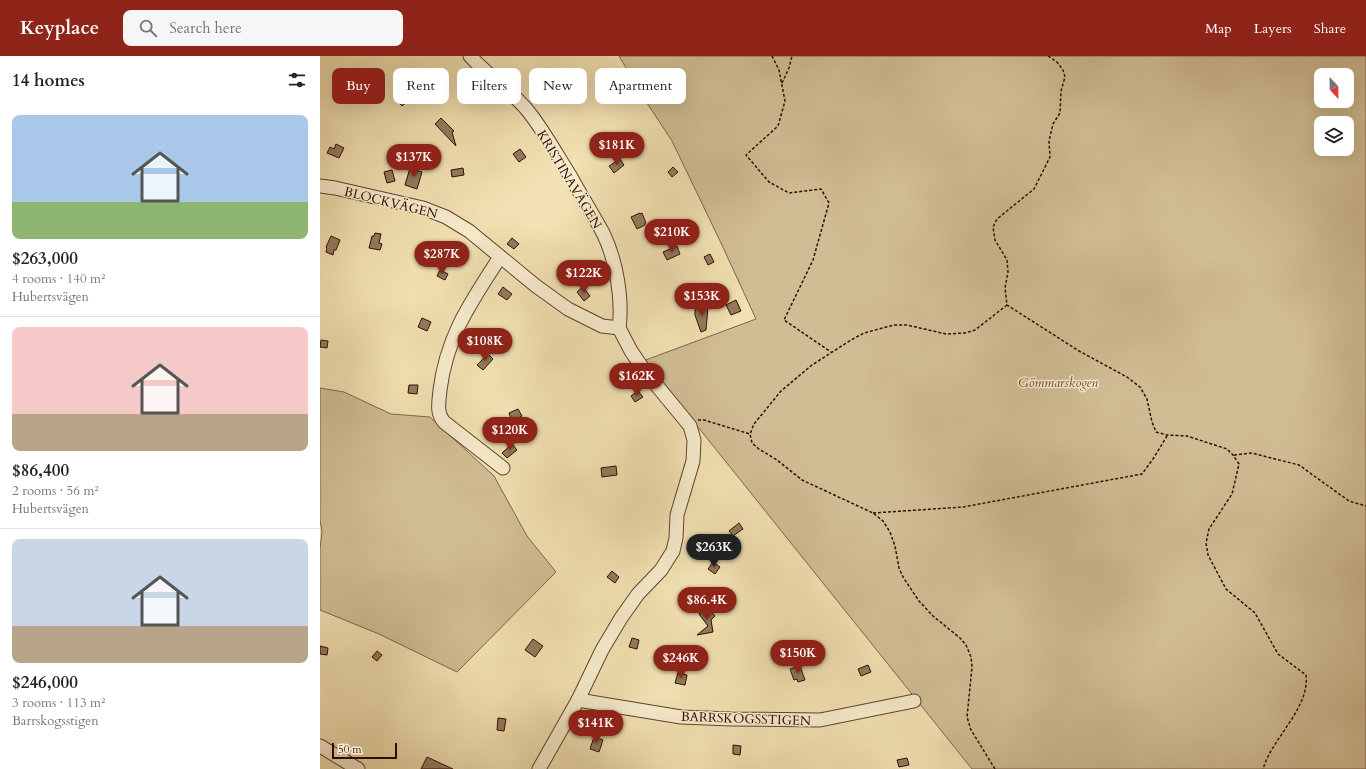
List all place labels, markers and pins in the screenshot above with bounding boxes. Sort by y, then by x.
pin: $181K [589,132,645,166]
pin: $137K [386,144,442,178]
pin: $210K [644,219,700,253]
pin: $287K [414,241,470,275]
pin: $122K [556,260,612,294]
pin: $153K [674,283,730,317]
pin: $108K [457,328,513,362]
pin: $162K [609,363,665,397]
pin: $120K [482,417,538,451]
pin: $263K [686,534,742,568]
pin: $86.4K [674,587,740,621]
pin: $150K [770,640,826,674]
pin: $246K [653,645,709,679]
pin: $141K [568,710,624,744]

